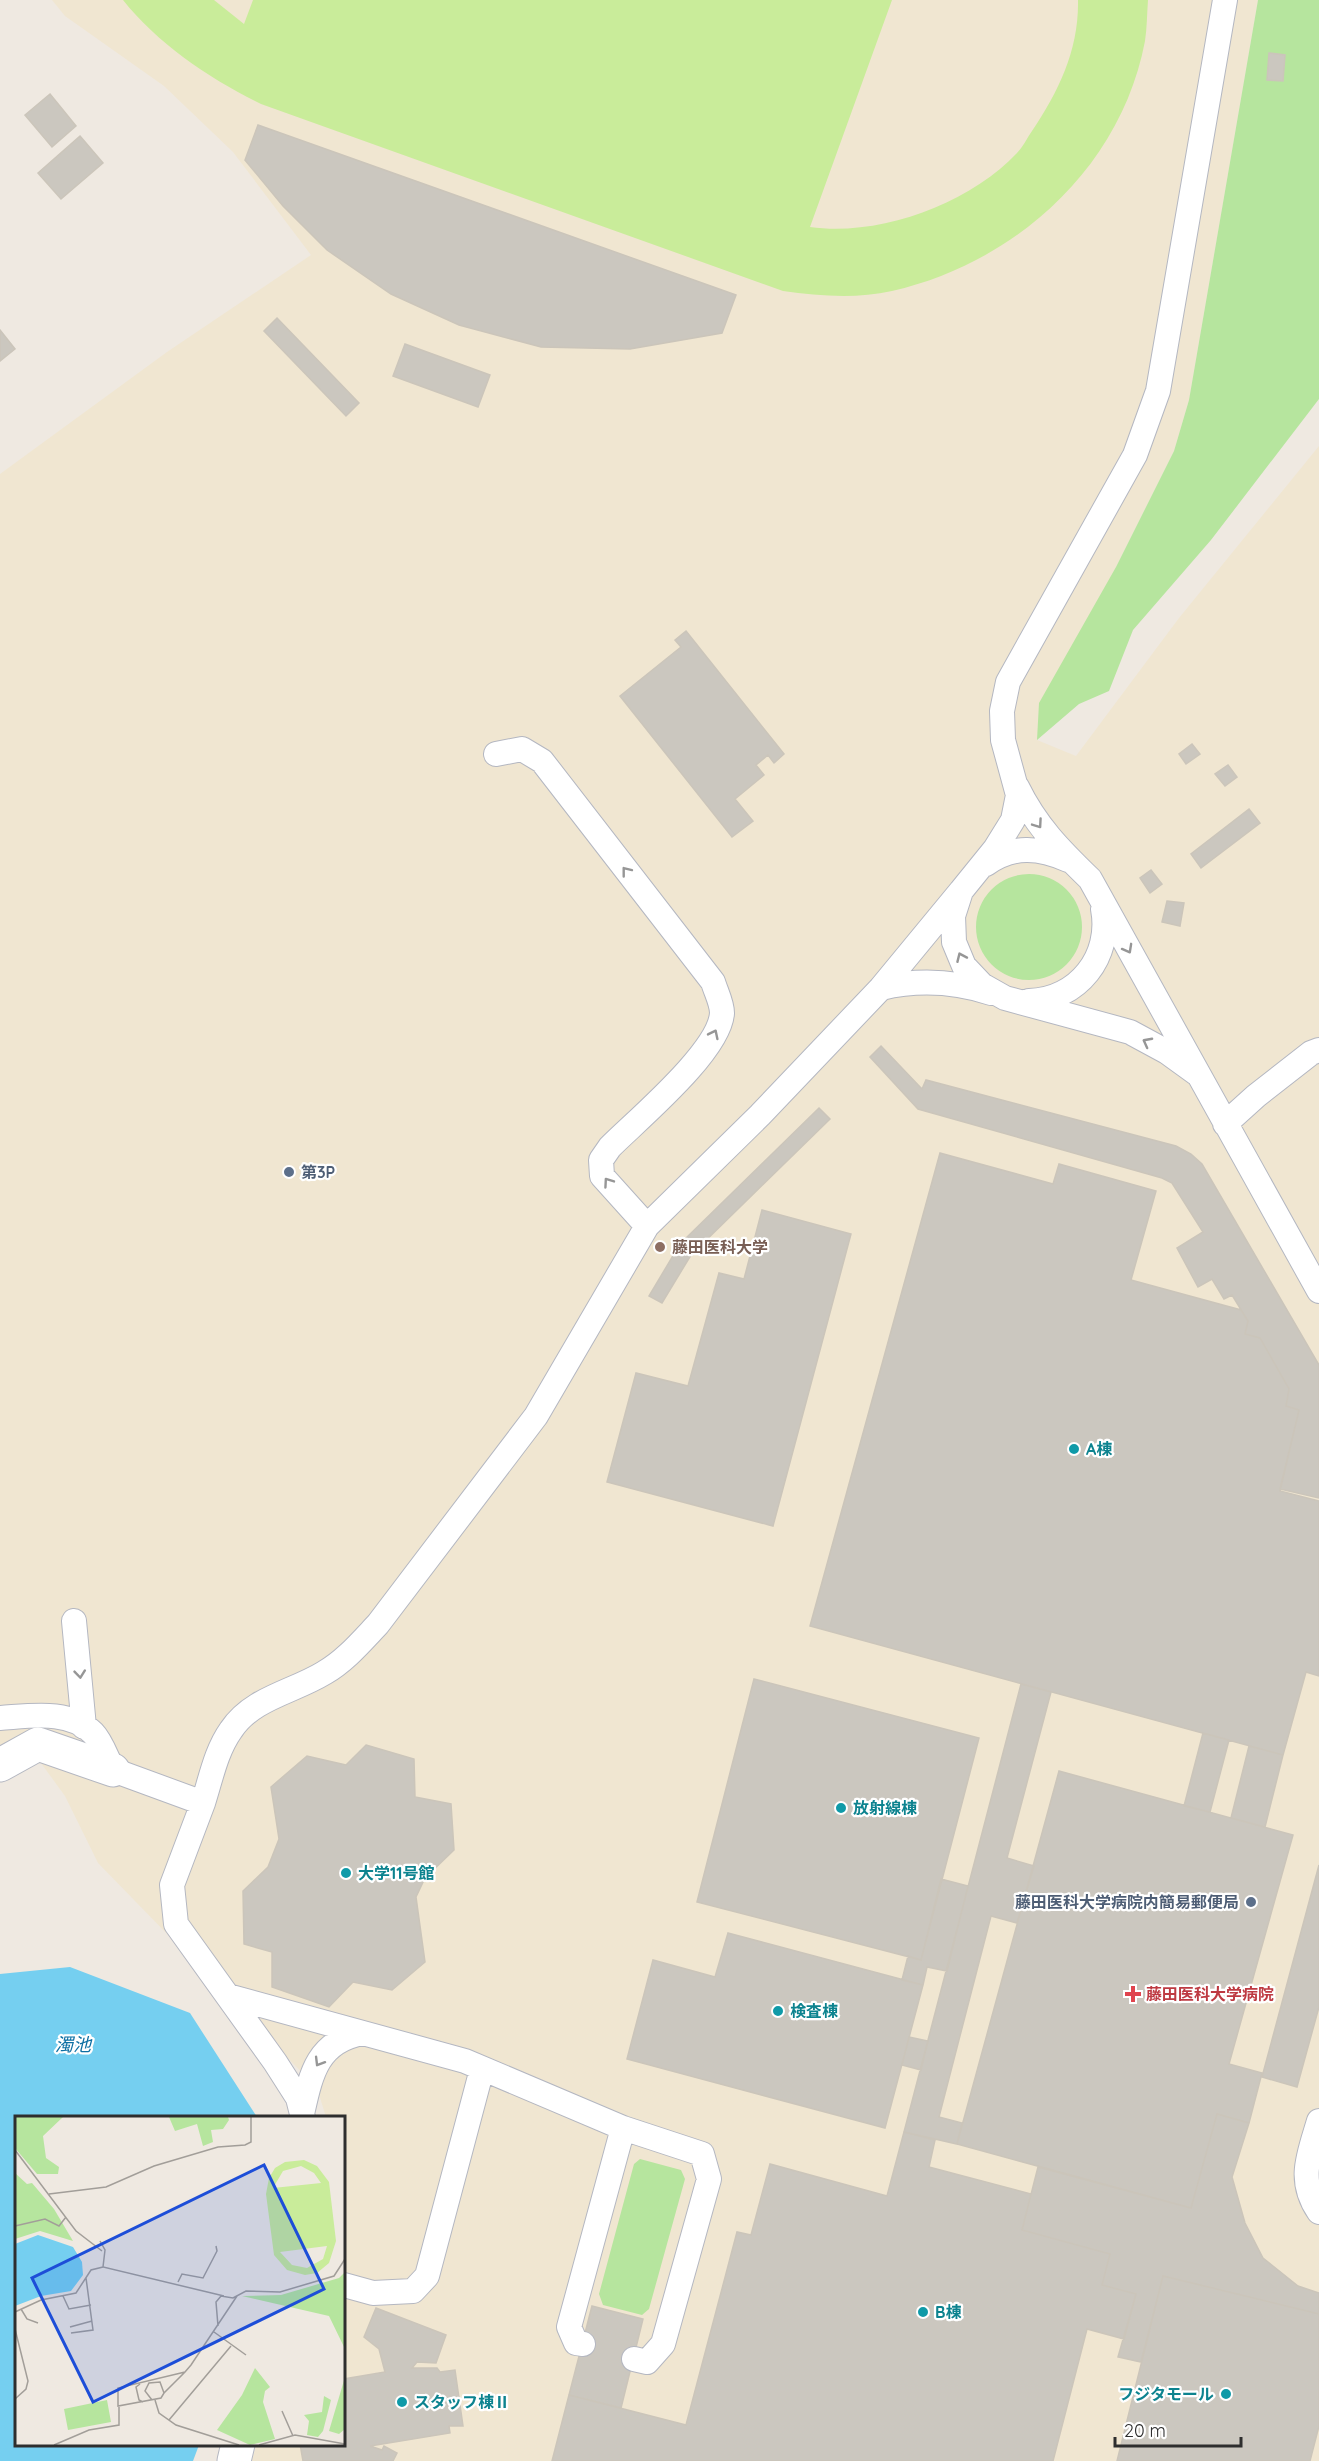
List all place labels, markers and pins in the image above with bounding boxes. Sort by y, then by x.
place label: 第3P [301,1162,336,1182]
marker: 第3P [282,1165,296,1179]
place label: 藤田医科大学 [672,1237,768,1257]
marker: 藤田医科大学 [653,1240,667,1254]
place label: A棟 [1086,1439,1112,1459]
marker: A棟 [1067,1442,1081,1456]
place label: 放射線棟 [853,1798,917,1818]
marker: 放射線棟 [834,1801,848,1815]
place label: 大学11号館 [358,1863,434,1883]
marker: 大学11号館 [339,1866,353,1880]
place label: 藤田医科大学病院内簡易郵便局 [1015,1892,1239,1912]
marker: 藤田医科大学病院内簡易郵便局 [1244,1895,1258,1909]
place label: 藤田医科大学病院 [1146,1984,1274,2004]
marker: 藤田医科大学病院 [1124,1985,1142,2003]
place label: 検査棟 [790,2001,838,2021]
marker: 検査棟 [771,2004,785,2018]
place label: B棟 [935,2302,961,2322]
marker: B棟 [916,2305,930,2319]
place label: フジタモール [1118,2384,1214,2404]
marker: フジタモール [1219,2387,1233,2401]
place label: スタッフ棟Ⅱ [414,2392,510,2412]
marker: スタッフ棟Ⅱ [395,2395,409,2409]

